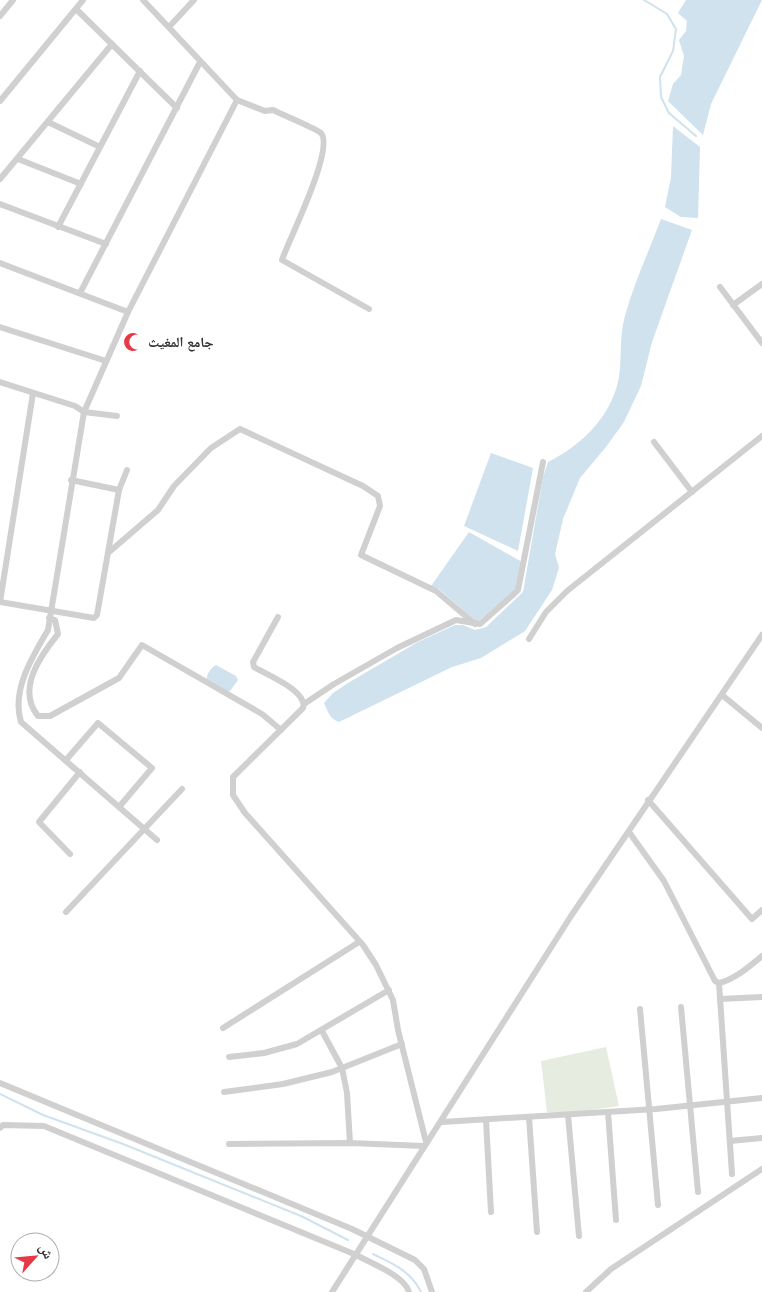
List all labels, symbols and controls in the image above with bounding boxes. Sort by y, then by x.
mosque icon: جامع المغيث [122,331,144,353]
place label: جامع المغيث [148,333,213,352]
north arrow [10,1232,60,1282]
text: ش [35,1240,58,1262]

